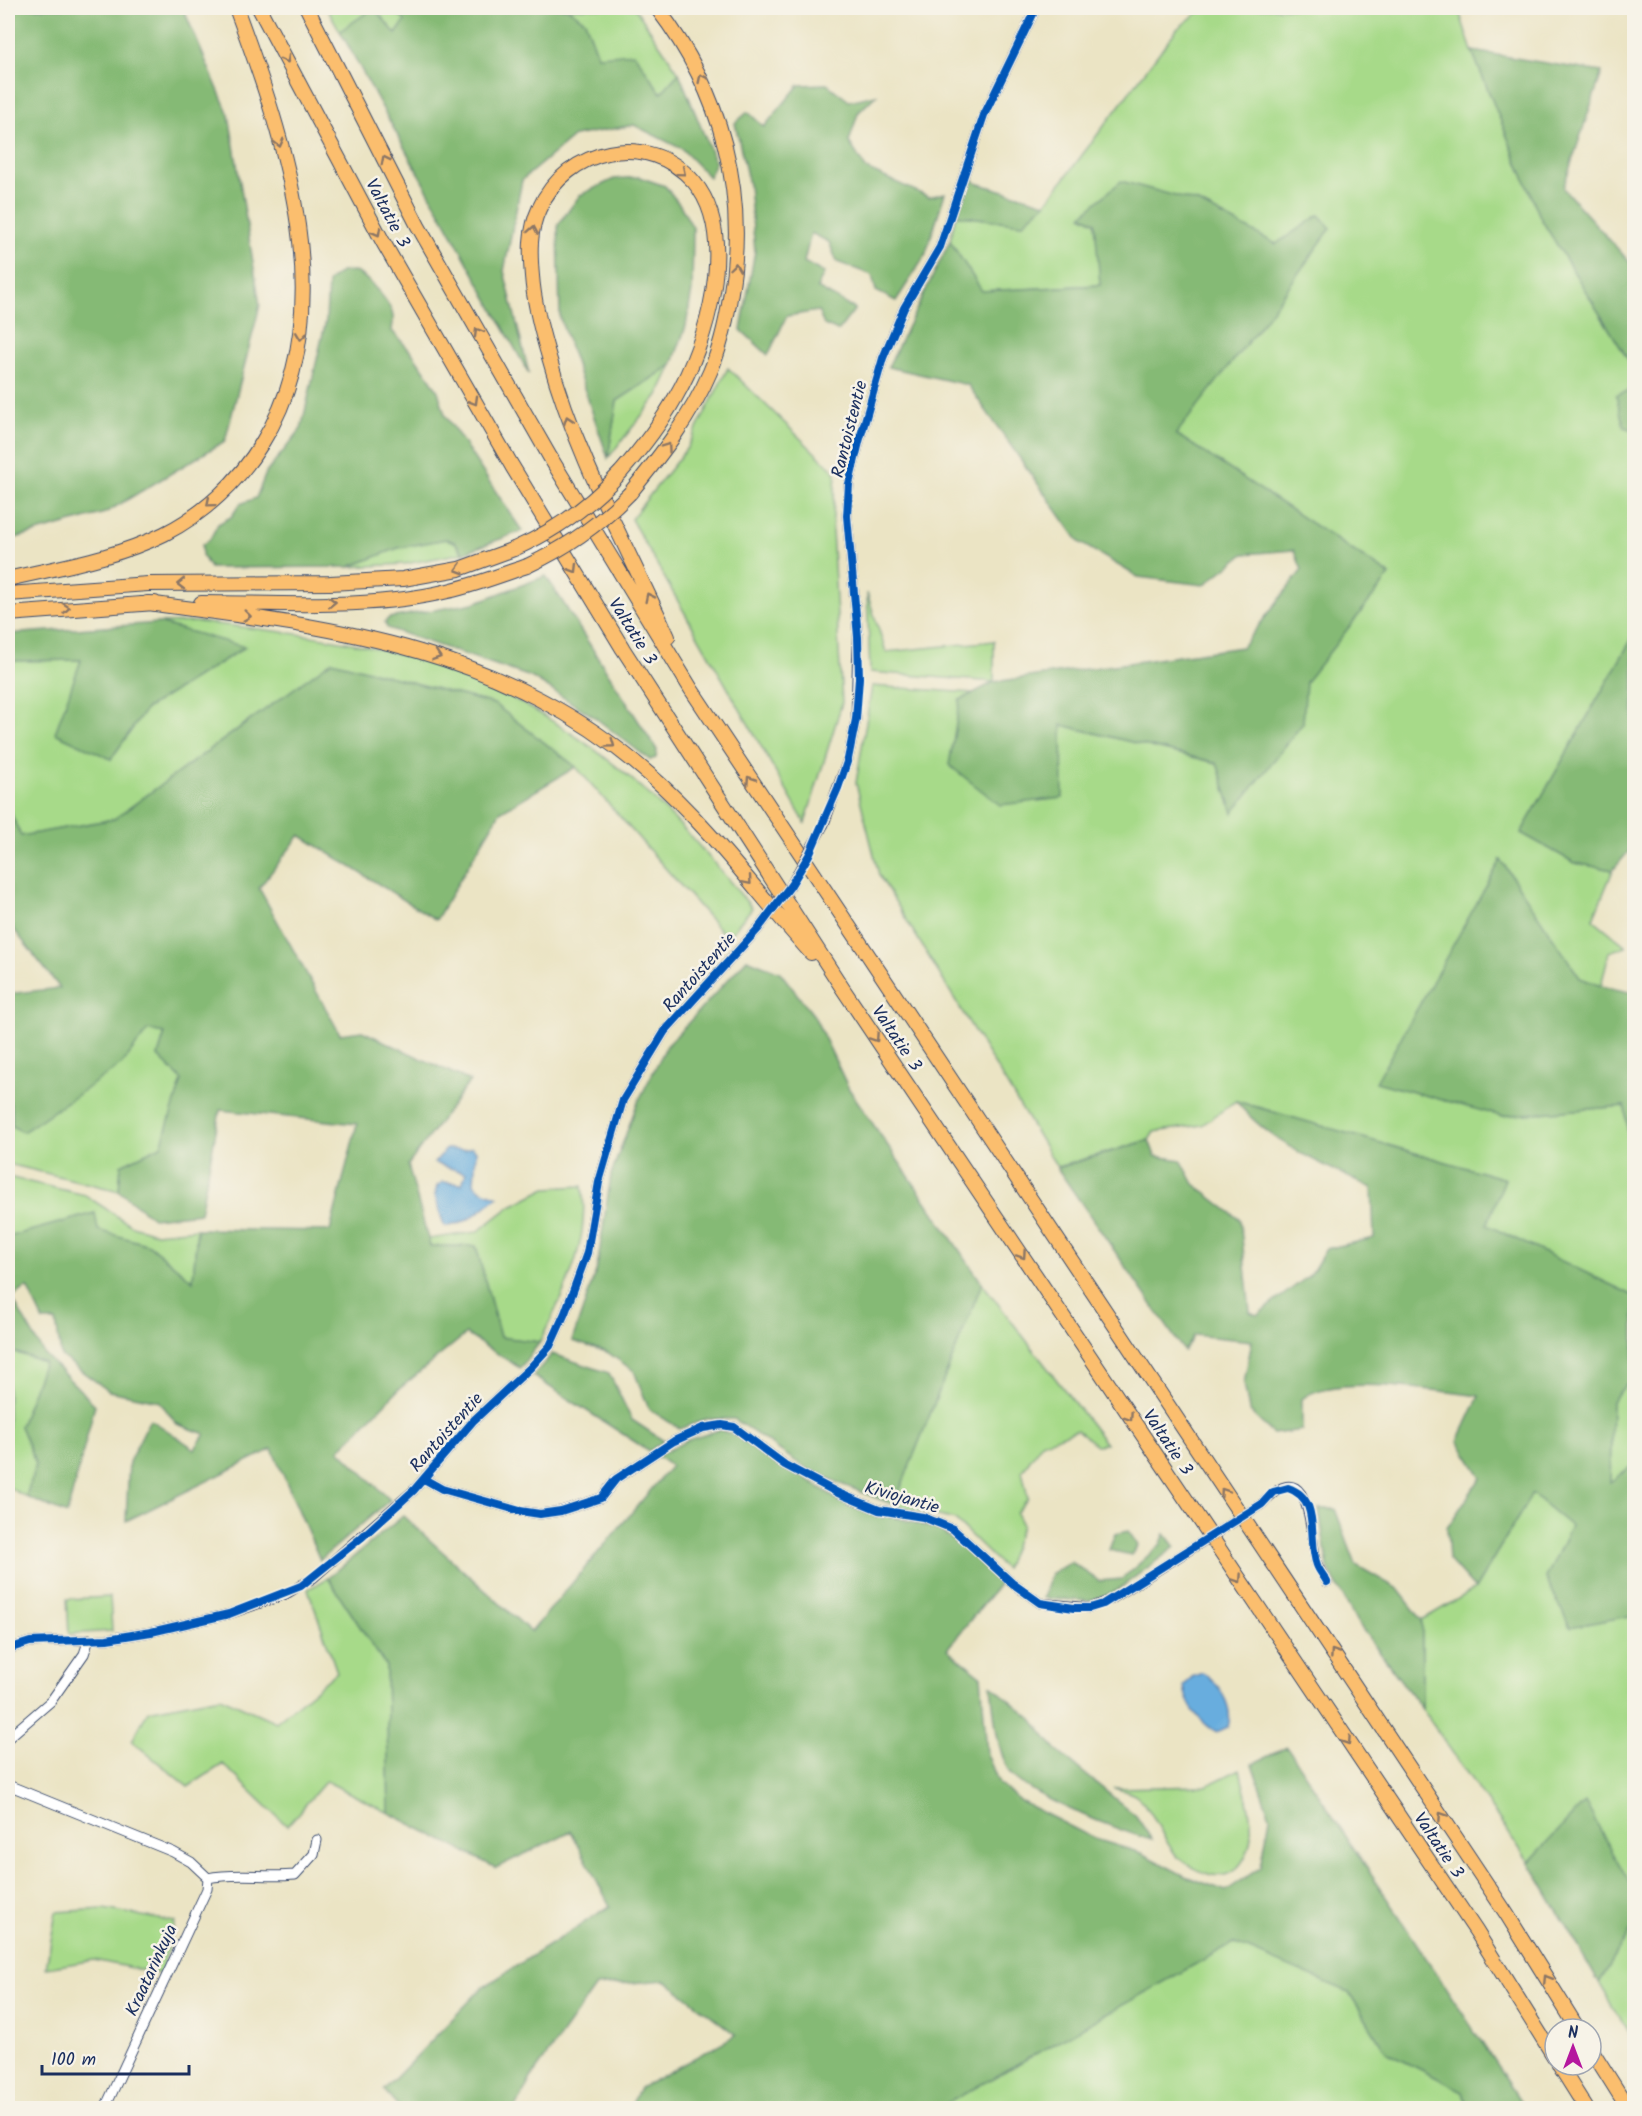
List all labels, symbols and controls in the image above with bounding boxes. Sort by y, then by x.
one-way arrow [279,53,290,64]
one-way arrow [697,73,709,84]
one-way arrow [272,137,284,148]
one-way arrow [380,156,392,167]
one-way arrow [675,165,686,176]
street label: Valtatie 3 [356,174,417,253]
one-way arrow [526,225,539,235]
one-way arrow [370,226,381,236]
one-way arrow [728,263,740,272]
one-way arrow [474,327,485,338]
one-way arrow [295,331,308,340]
street label: Rantoistentie [824,378,877,481]
one-way arrow [467,395,479,405]
one-way arrow [563,415,576,426]
one-way arrow [660,443,671,454]
one-way arrow [206,495,217,506]
one-way arrow [454,561,464,574]
one-way arrow [566,563,578,573]
one-way arrow [177,578,186,590]
street label: Valtatie 3 [600,592,664,671]
one-way arrow [645,592,657,603]
one-way arrow [327,596,336,608]
one-way arrow [61,602,70,615]
one-way arrow [242,610,251,622]
one-way arrow [431,649,442,661]
one-way arrow [604,737,615,748]
one-way arrow [747,776,758,787]
one-way arrow [741,874,752,885]
street label: Rantoistentie [656,926,744,1020]
street label: Valtatie 3 [863,1000,929,1078]
one-way arrow [868,1032,880,1042]
one-way arrow [1014,1248,1025,1259]
street label: Rantoistentie [403,1386,491,1480]
street label: Valtatie 3 [1134,1404,1200,1482]
one-way arrow [1122,1410,1133,1421]
street label: Kiviojantie [861,1474,943,1523]
one-way arrow [1220,1487,1231,1498]
one-way arrow [1231,1572,1242,1583]
one-way arrow [1329,1649,1341,1659]
one-way arrow [1340,1734,1351,1745]
street label: Valtatie 3 [1405,1807,1471,1885]
one-way arrow [1438,1811,1449,1822]
street label: Kraatarinkuja [118,1920,186,2022]
one-way arrow [1543,1975,1555,1985]
north arrow [1543,2017,1603,2077]
text: N [1568,2021,1578,2046]
scale bar [42,2038,189,2076]
text: 100 m [51,2046,96,2075]

